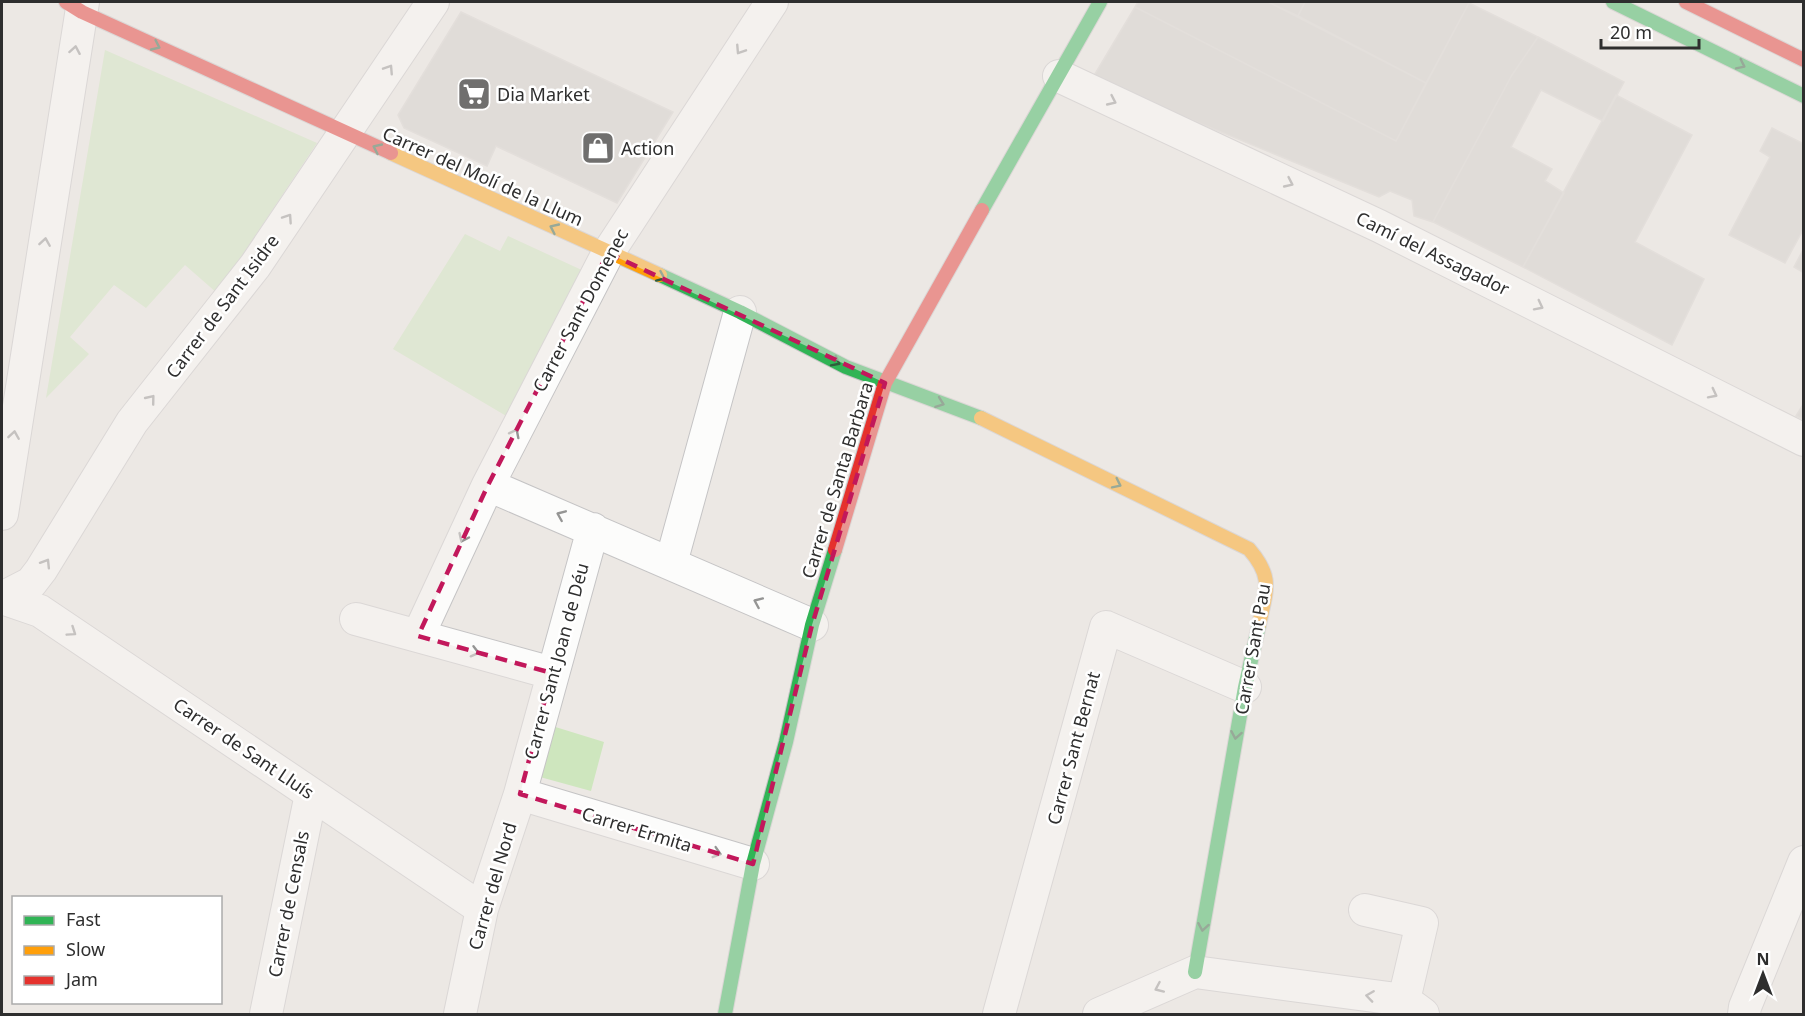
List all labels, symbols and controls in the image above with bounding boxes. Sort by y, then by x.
scale bar [1601,12,1698,50]
text: 20 m [1610,20,1652,44]
one-way arrow [149,39,160,51]
one-way arrow [736,44,747,55]
one-way arrow [69,45,81,55]
one-way arrow [1734,57,1745,69]
one-way arrow [382,64,393,75]
supermarket icon: Dia Market [456,76,492,112]
place label: Dia Market [497,82,590,106]
one-way arrow [1105,93,1116,105]
street label: Carrer del Molí de la Llum [379,121,587,231]
shop icon: Action [580,130,616,166]
place label: Action [621,136,674,160]
one-way arrow [372,143,383,155]
one-way arrow [1282,176,1293,188]
street label: Camí del Assagador [1352,205,1514,301]
one-way arrow [281,213,292,224]
street label: Carrer Sant Domenec [527,224,633,396]
one-way arrow [550,224,561,236]
street label: Carrer de Sant Isidre [160,229,284,383]
one-way arrow [38,238,50,247]
one-way arrow [655,269,666,281]
one-way arrow [1533,299,1544,311]
one-way arrow [830,355,841,366]
street label: Carrer de Santa Barbara [796,379,878,581]
one-way arrow [1707,387,1717,398]
one-way arrow [144,395,155,406]
one-way arrow [934,395,945,408]
one-way arrow [508,429,519,439]
one-way arrow [7,430,20,440]
one-way arrow [1110,477,1121,488]
one-way arrow [556,511,567,523]
one-way arrow [459,532,471,543]
one-way arrow [39,559,50,570]
street label: Carrer Sant Joan de Déu [518,560,594,762]
street label: Carrer Sant Pau [1229,582,1275,716]
one-way arrow [754,597,765,609]
one-way arrow [66,625,77,636]
one-way arrow [470,644,480,657]
street label: Carrer Sant Bernat [1041,668,1105,827]
street label: Carrer de Sant Lluís [169,692,319,804]
one-way arrow [1231,730,1243,739]
street label: Carrer Ermita [579,801,695,857]
street label: Carrer del Nord [462,819,522,953]
street label: Carrer de Censals [262,829,314,979]
one-way arrow [711,846,722,858]
legend [12,896,222,1004]
text: Fast [66,907,101,931]
one-way arrow [1197,922,1209,931]
text: Slow [66,937,105,961]
north arrow [1733,944,1793,1004]
text: N [1756,948,1770,970]
text: Jam [64,967,98,991]
one-way arrow [1154,981,1165,993]
one-way arrow [1365,990,1374,1002]

